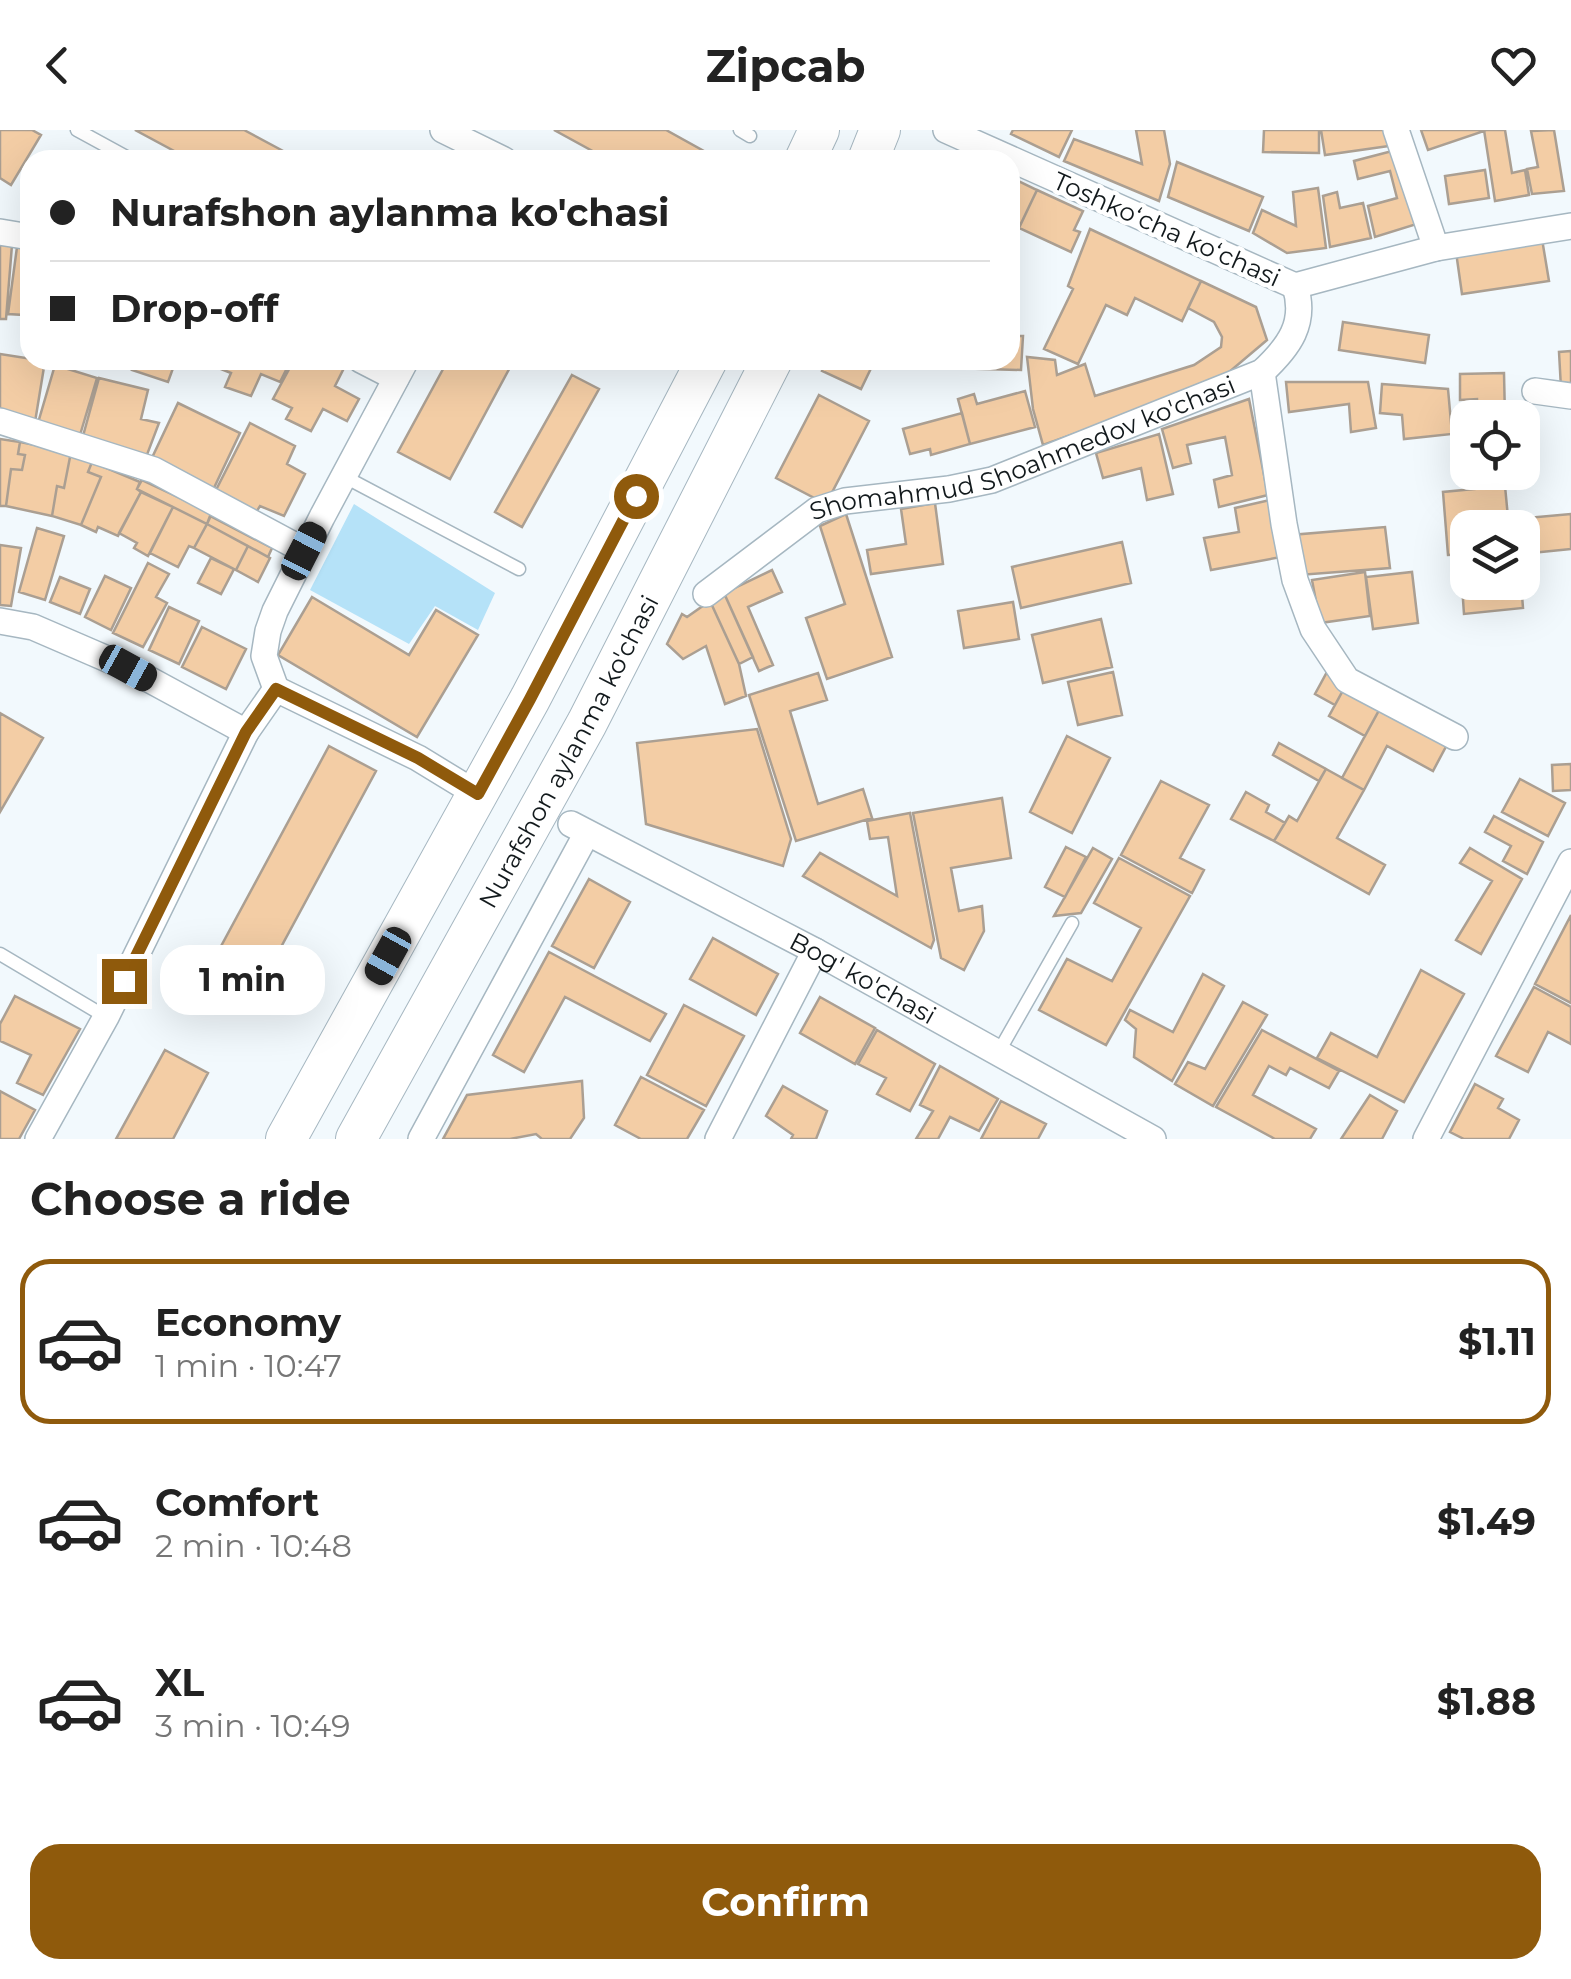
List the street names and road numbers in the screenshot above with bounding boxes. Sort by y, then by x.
street label: Toshkoʻcha koʻchasi [1049,165,1285,293]
street label: Shomahmud Shoahmedov ko'chasi [806,369,1239,526]
street label: Nurafshon aylanma ko'chasi [472,590,665,913]
street label: Bog' ko'chasi [785,926,941,1030]

